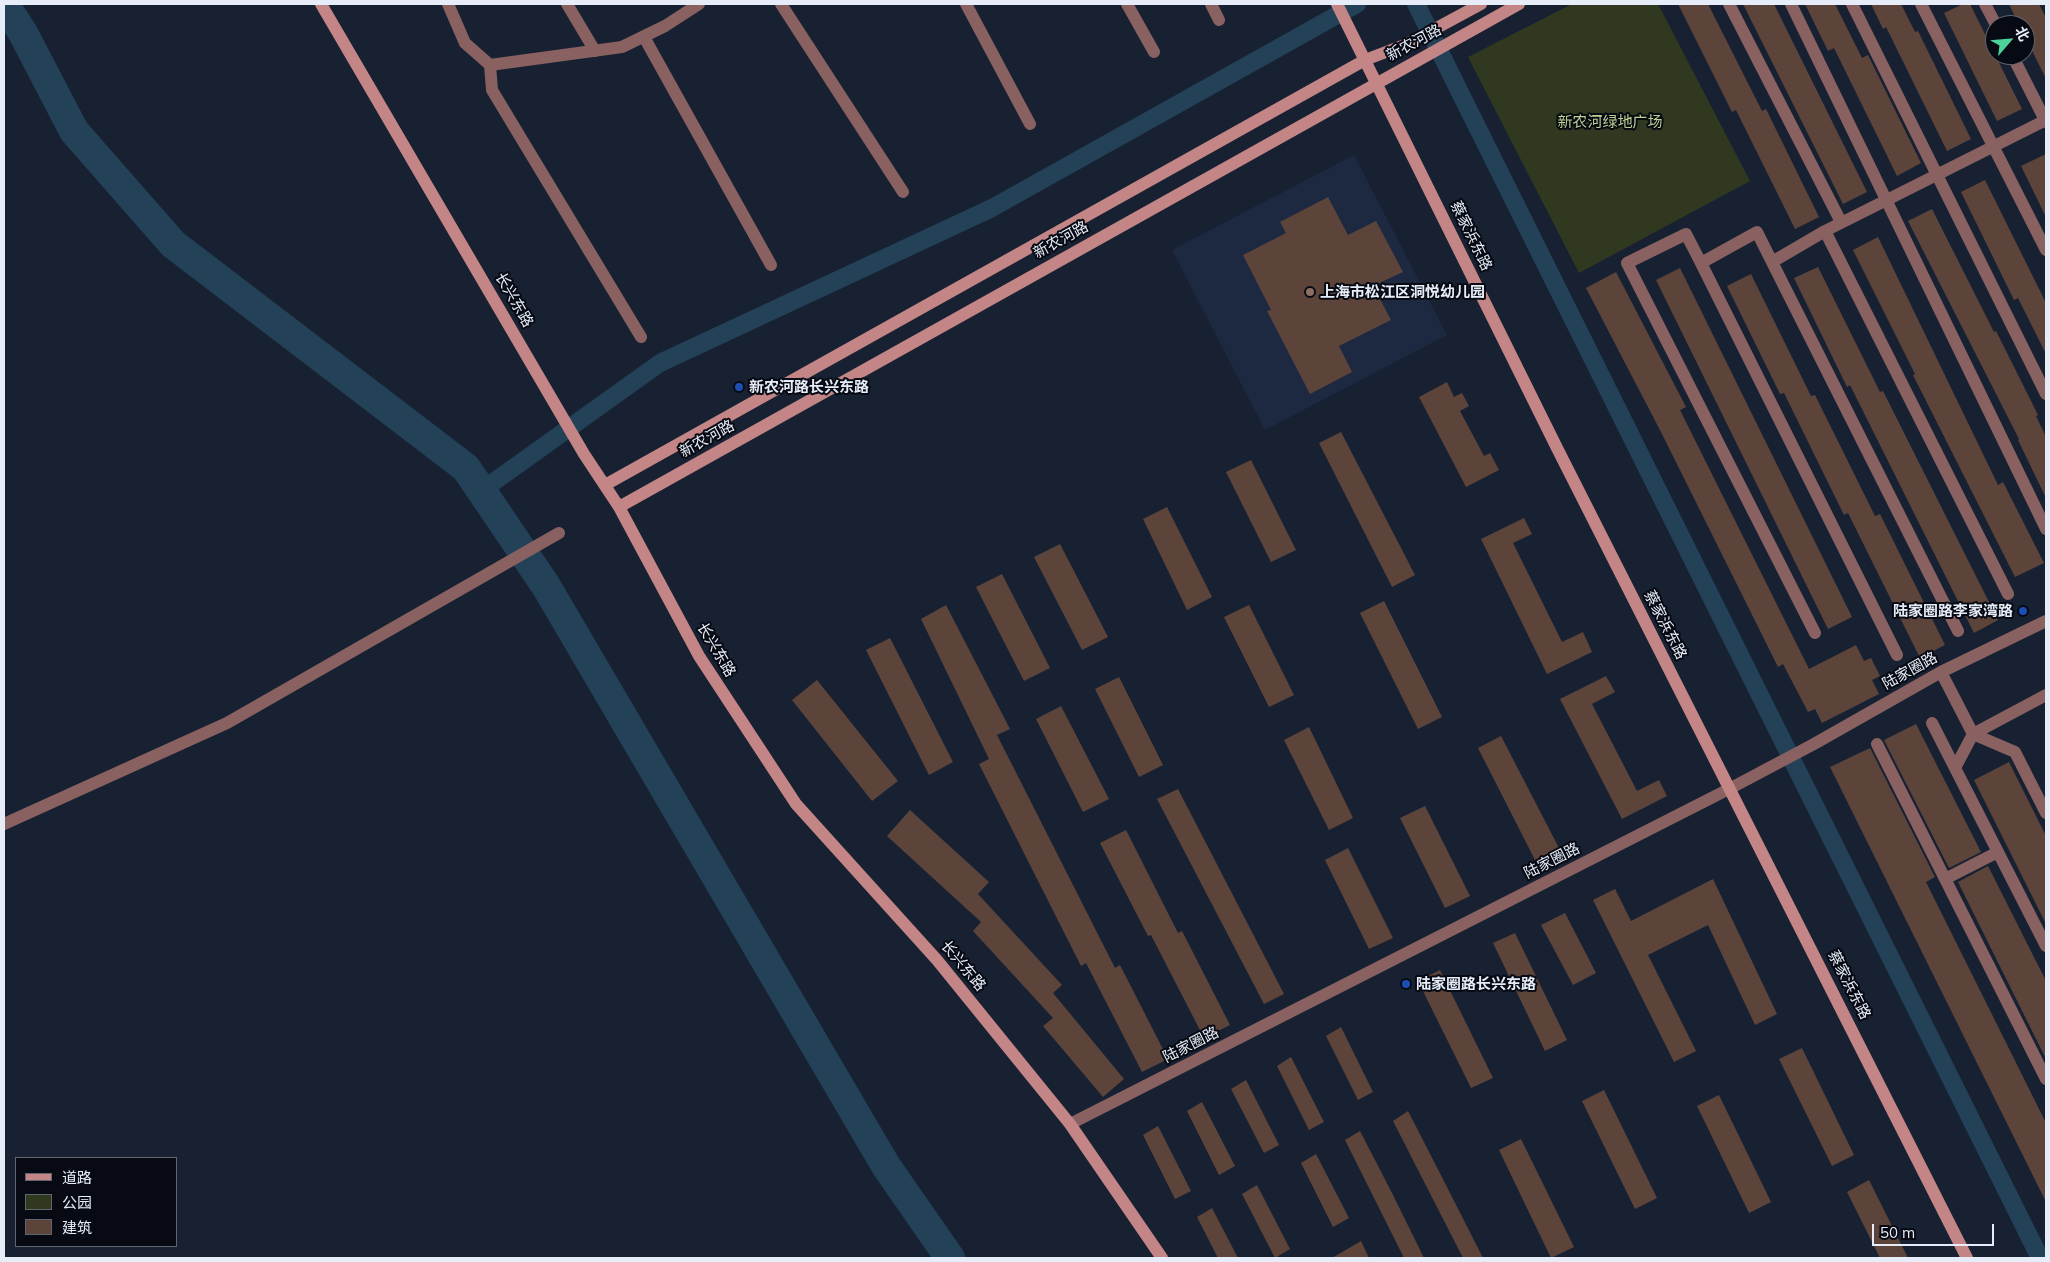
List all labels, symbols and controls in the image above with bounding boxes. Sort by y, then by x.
north arrow [1985,15,2035,65]
street label: 新农河路 [1383,21,1445,65]
text: 北 [2011,23,2034,44]
park label: 新农河绿地广场 [1558,113,1662,131]
street label: 蔡家浜东路 [1446,198,1496,274]
street label: 新农河路 [1030,218,1092,262]
street label: 长兴东路 [491,270,537,330]
place label: 上海市松江区洞悦幼儿园 [1320,283,1485,301]
marker: 上海市松江区洞悦幼儿园 [1304,286,1316,298]
place label: 新农河路长兴东路 [749,378,869,396]
marker: 新农河路长兴东路 [733,381,745,393]
street label: 新农河路 [676,417,738,461]
street label: 蔡家浜东路 [1640,588,1690,662]
place label: 陆家圈路李家湾路 [1893,602,2013,620]
marker: 陆家圈路李家湾路 [2017,605,2029,617]
street label: 长兴东路 [693,620,739,680]
street label: 陆家圈路 [1879,649,1941,693]
street label: 陆家圈路 [1521,839,1583,883]
street label: 长兴东路 [937,937,989,995]
street label: 蔡家浜东路 [1824,948,1874,1022]
place label: 陆家圈路长兴东路 [1416,975,1536,993]
marker: 陆家圈路长兴东路 [1400,978,1412,990]
street label: 陆家圈路 [1160,1023,1222,1067]
legend [15,1157,178,1247]
text: 道路 [62,1168,92,1187]
text: 公园 [62,1193,92,1212]
scale bar [1875,1214,1998,1246]
text: 建筑 [62,1218,92,1237]
text: 50 m [1880,1223,1915,1242]

